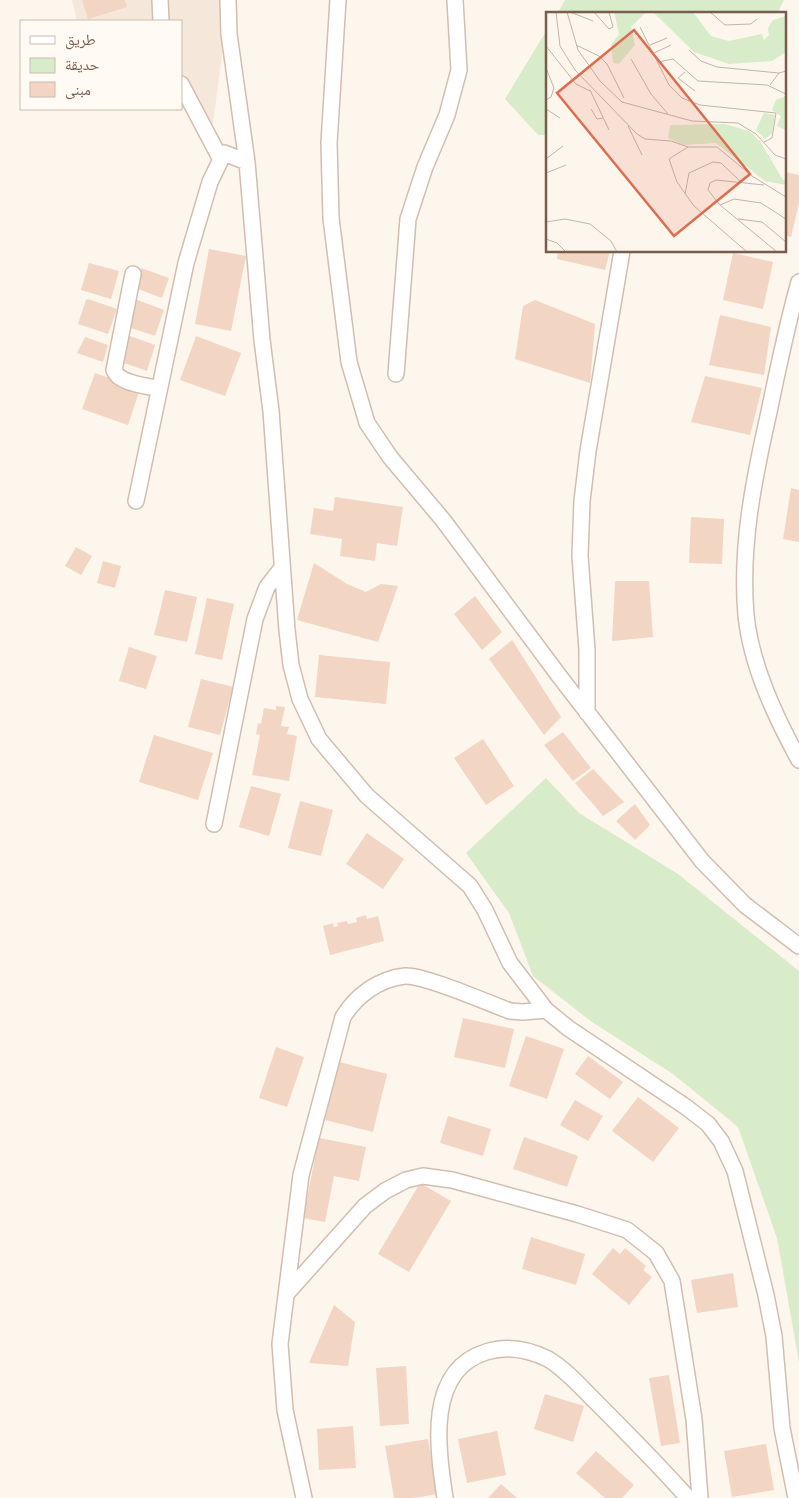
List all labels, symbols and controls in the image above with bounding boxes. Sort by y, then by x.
inset map [546,12,786,252]
legend [20,20,182,110]
text: طريق [65,29,96,50]
text: حديقة [65,54,100,75]
text: مبنى [65,79,91,100]

